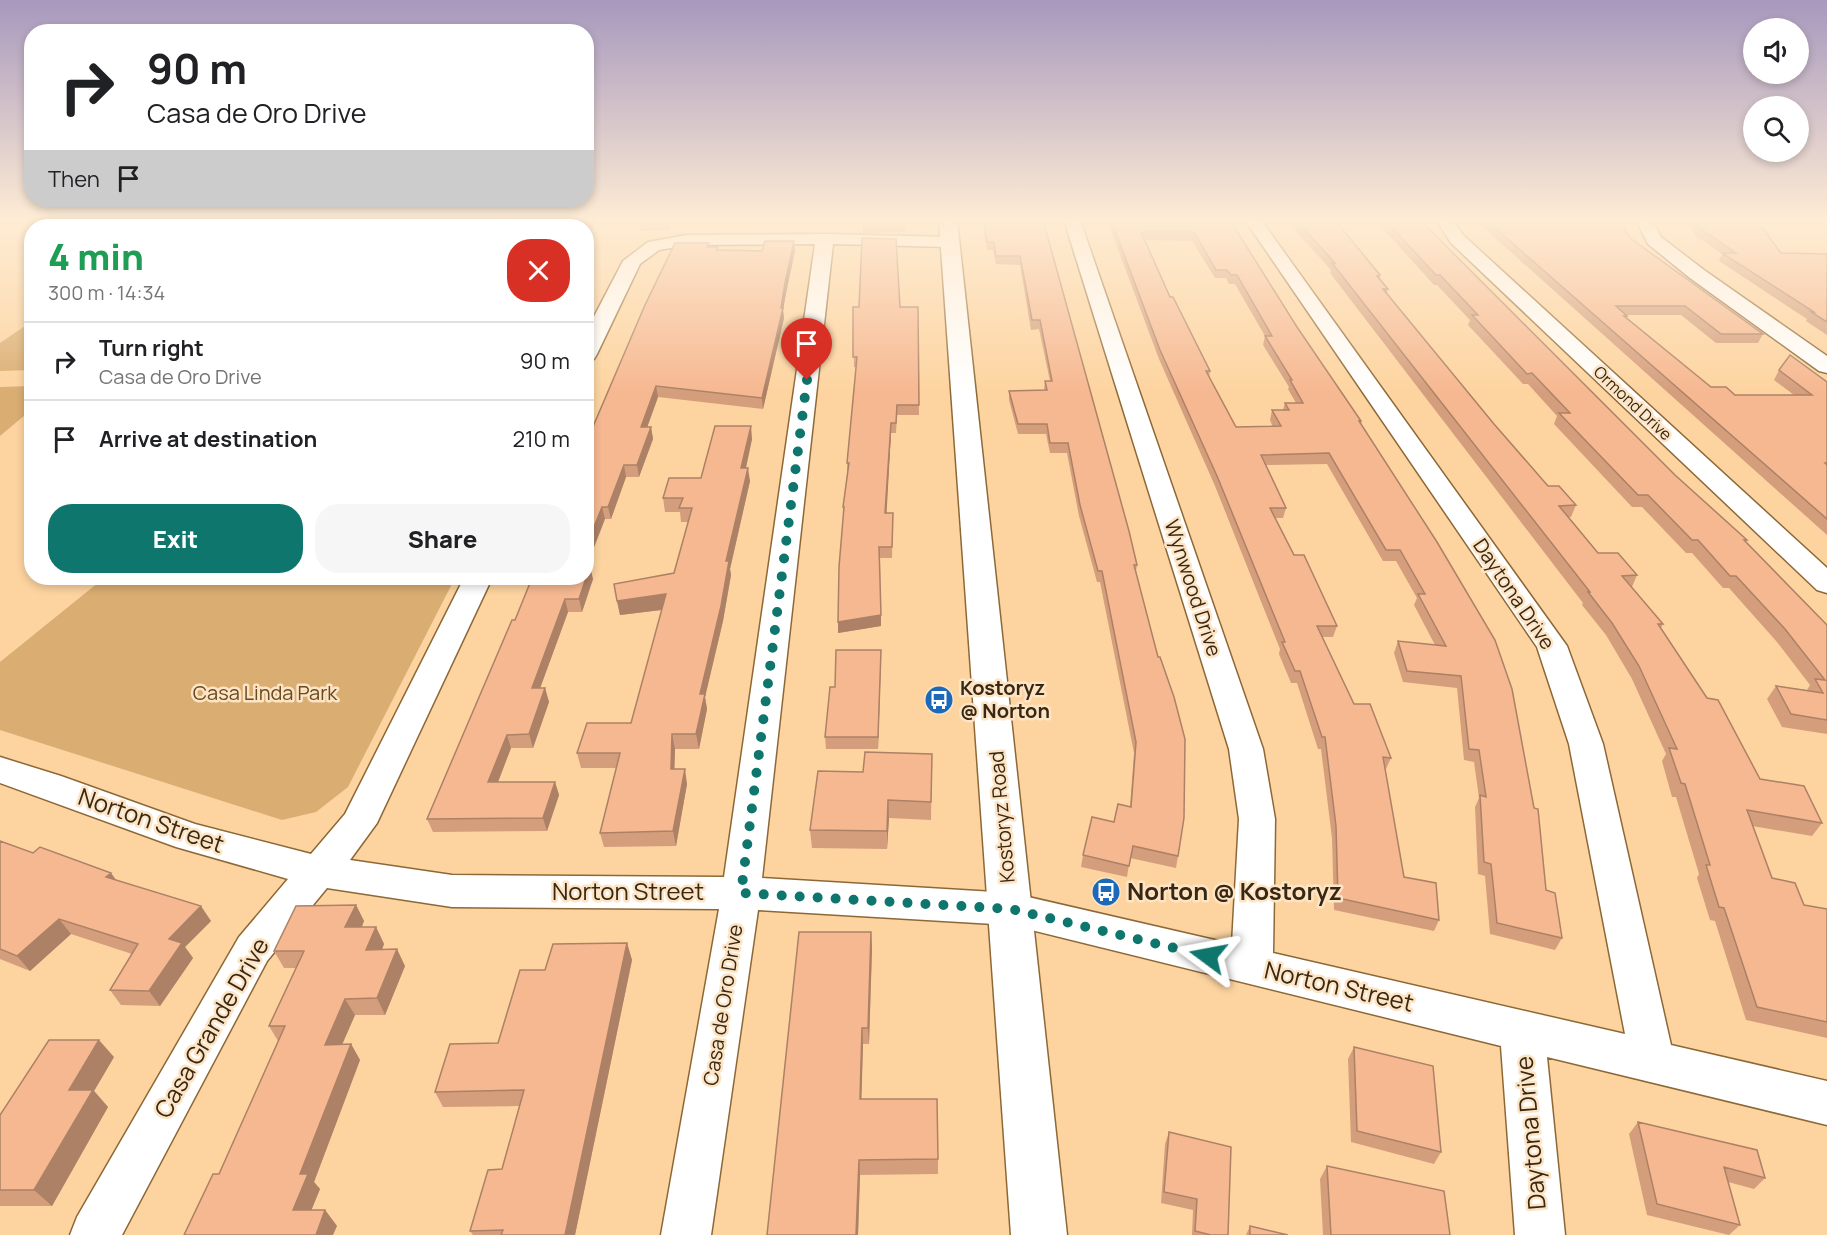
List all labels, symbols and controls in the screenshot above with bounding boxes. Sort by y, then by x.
map controls [1743,18,1809,162]
button: sound [1743,18,1809,84]
text: 90 m [147,39,247,97]
icon: right [48,48,126,126]
text: Casa de Oro Drive [147,94,367,131]
button: search [1743,96,1809,162]
icon: arrive [112,162,145,195]
text: Then [48,164,100,194]
text: 4 min [48,232,144,281]
button: close [507,239,570,302]
text: 300 m · 14:34 [48,279,165,306]
pin [781,318,832,380]
icon: arrive [790,327,823,360]
text: Turn right [99,333,204,363]
icon: right [48,345,81,378]
text: 90 m [520,346,570,376]
street label: Ormond Drive [1589,361,1677,445]
text: Casa de Oro Drive [99,363,262,390]
icon: arrive [48,423,81,456]
text: Arrive at destination [99,424,317,454]
text: 210 m [512,424,570,454]
button: Exit [48,504,303,573]
button: Share [315,504,570,573]
street label: Wynwood Drive [1159,516,1228,660]
street label: Daytona Drive [1467,533,1562,655]
place label: Kostoryz @ Norton [960,674,1050,724]
park label: Casa Linda Park [193,679,338,706]
bus stop icon: Kostoryz @ Norton [923,684,955,716]
street label: Kostoryz Road [982,750,1021,884]
street label: Norton Street [74,779,229,860]
street label: Norton Street [552,874,704,907]
place label: Norton @ Kostoryz [1127,874,1342,907]
bus stop icon: Norton @ Kostoryz [1090,876,1122,908]
street label: Casa de Oro Drive [696,922,749,1087]
position arrow [1176,924,1240,988]
street label: Casa Grande Drive [146,931,276,1123]
street label: Norton Street [1261,952,1417,1019]
street label: Daytona Drive [1506,1055,1553,1211]

